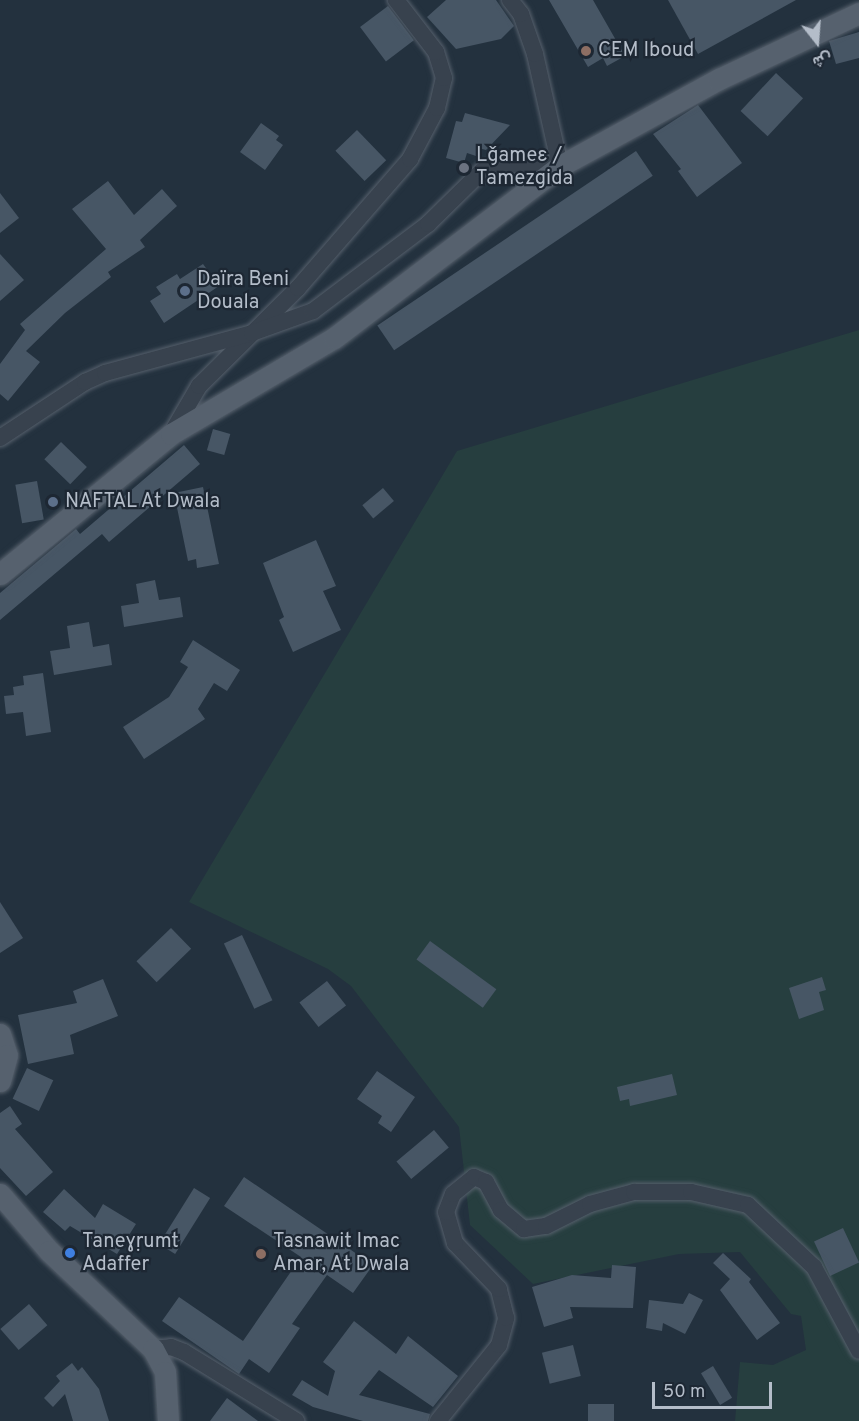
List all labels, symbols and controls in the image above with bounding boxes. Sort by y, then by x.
north arrow [787,12,847,72]
place label: CEM Iboud [598,39,694,63]
marker: CEM Iboud [579,44,593,58]
text: ش [810,47,834,72]
place label: Lǧameɛ / Tamezgida [476,144,573,191]
marker: Lǧameɛ / Tamezgida [457,161,471,175]
place label: Daïra Beni Douala [197,268,289,315]
marker: Daïra Beni Douala [178,284,192,298]
place label: NAFTAL At Dwala [65,490,221,514]
marker: NAFTAL At Dwala [46,495,60,509]
place label: Taneɣṛumt Adaffer [82,1230,179,1277]
place label: Tasnawit Imac Amar, At Dwala [273,1230,410,1277]
marker: Taneɣṛumt Adaffer [63,1246,77,1260]
marker: Tasnawit Imac Amar, At Dwala [254,1247,268,1261]
scale bar [655,1370,775,1408]
text: 50 m [663,1381,705,1404]

